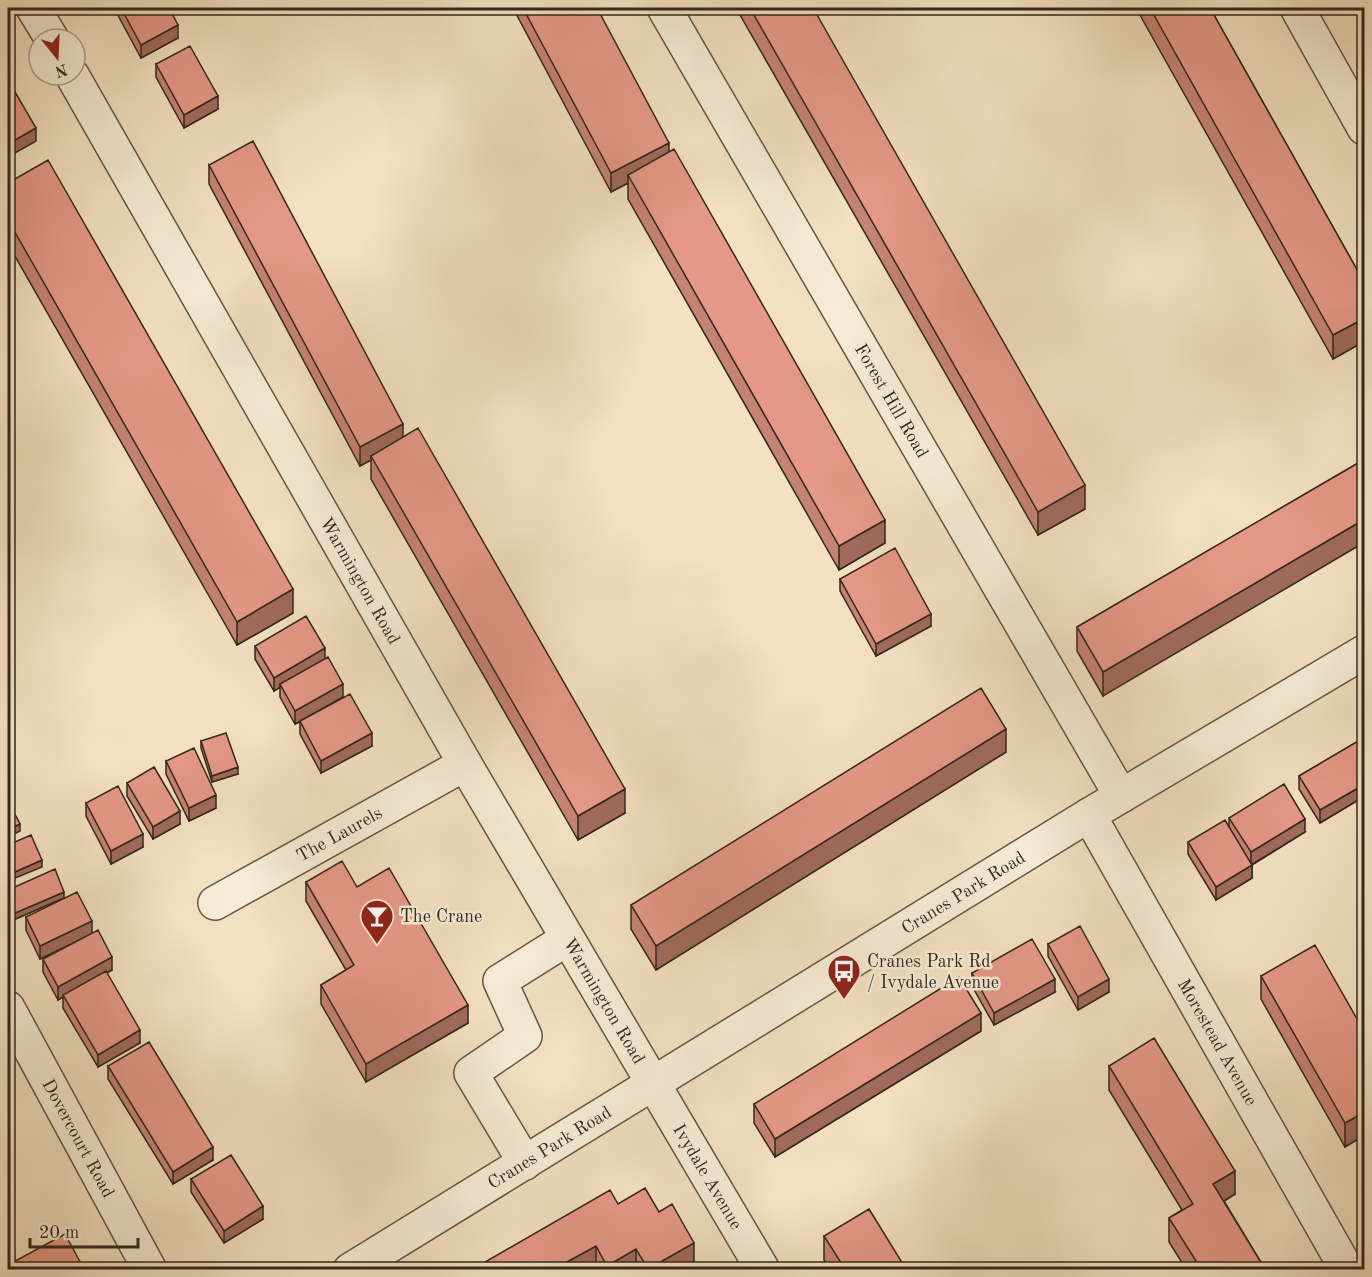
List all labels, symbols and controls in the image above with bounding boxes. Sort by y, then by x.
north arrow [27,27,87,87]
text: N [52,60,69,79]
street label: Forest Hill Road [851,341,931,461]
street label: Warmington Road [316,515,403,648]
street label: The Laurels [294,804,386,866]
street label: Cranes Park Road [899,849,1029,938]
bar icon: The Crane [359,898,395,945]
place label: The Crane [400,908,482,926]
street label: Warmington Road [560,935,648,1067]
bus stop icon: Cranes Park Rd / Ivydale Avenue [826,953,862,1000]
place label: Cranes Park Rd / Ivydale Avenue [867,953,999,992]
street label: Morestead Avenue [1174,976,1260,1109]
street label: Dovercourt Road [38,1076,117,1201]
street label: Cranes Park Road [485,1103,615,1193]
street label: Ivydale Avenue [669,1121,745,1233]
scale bar [30,1211,138,1249]
text: 20 m [39,1224,79,1242]

